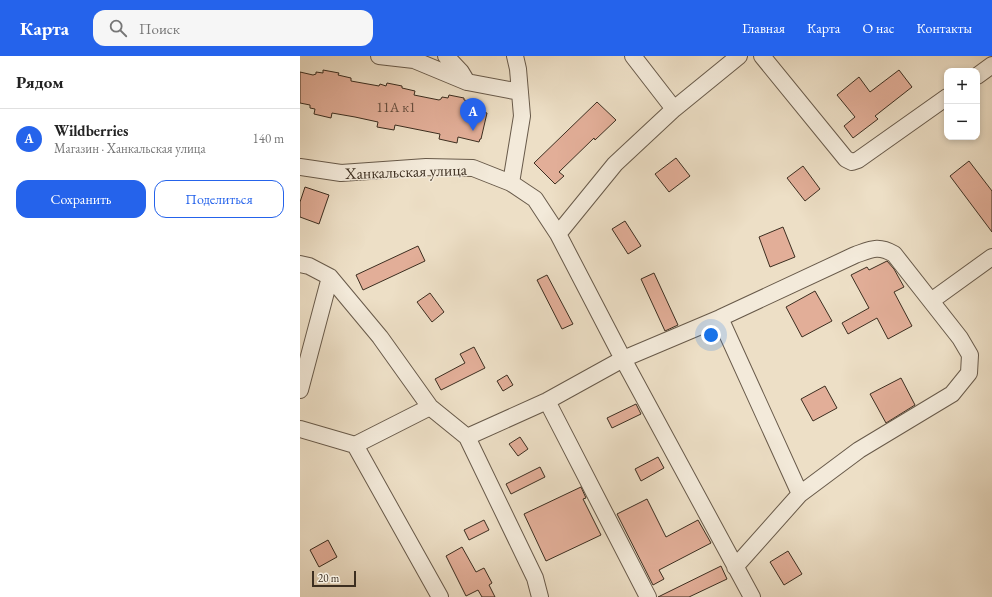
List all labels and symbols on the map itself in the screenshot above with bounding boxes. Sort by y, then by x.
house number: 11А к1 [376,98,416,116]
pin: A [460,98,486,131]
street label: Ханкальская улица [344,159,468,184]
your location [701,325,721,345]
scale bar [312,569,356,588]

